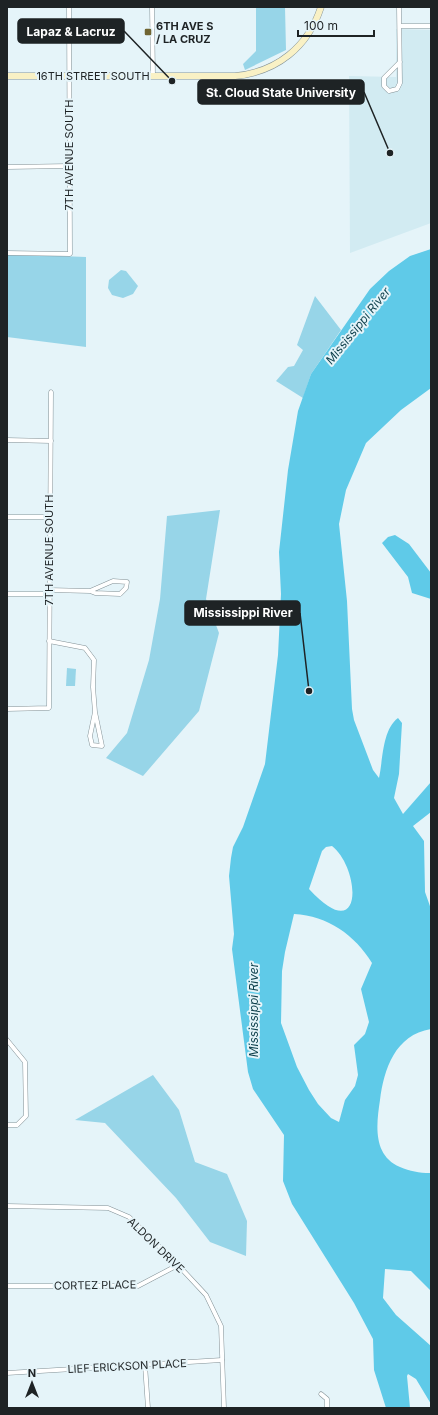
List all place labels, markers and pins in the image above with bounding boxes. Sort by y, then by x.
callout: Lapaz & Lacruz [18,19,124,43]
place label: 6TH AVE S / LA CRUZ [156,19,213,46]
marker: 6TH AVE S / LA CRUZ [143,27,153,37]
callout: St. Cloud State University [198,80,364,104]
callout: Mississippi River [185,601,300,625]

